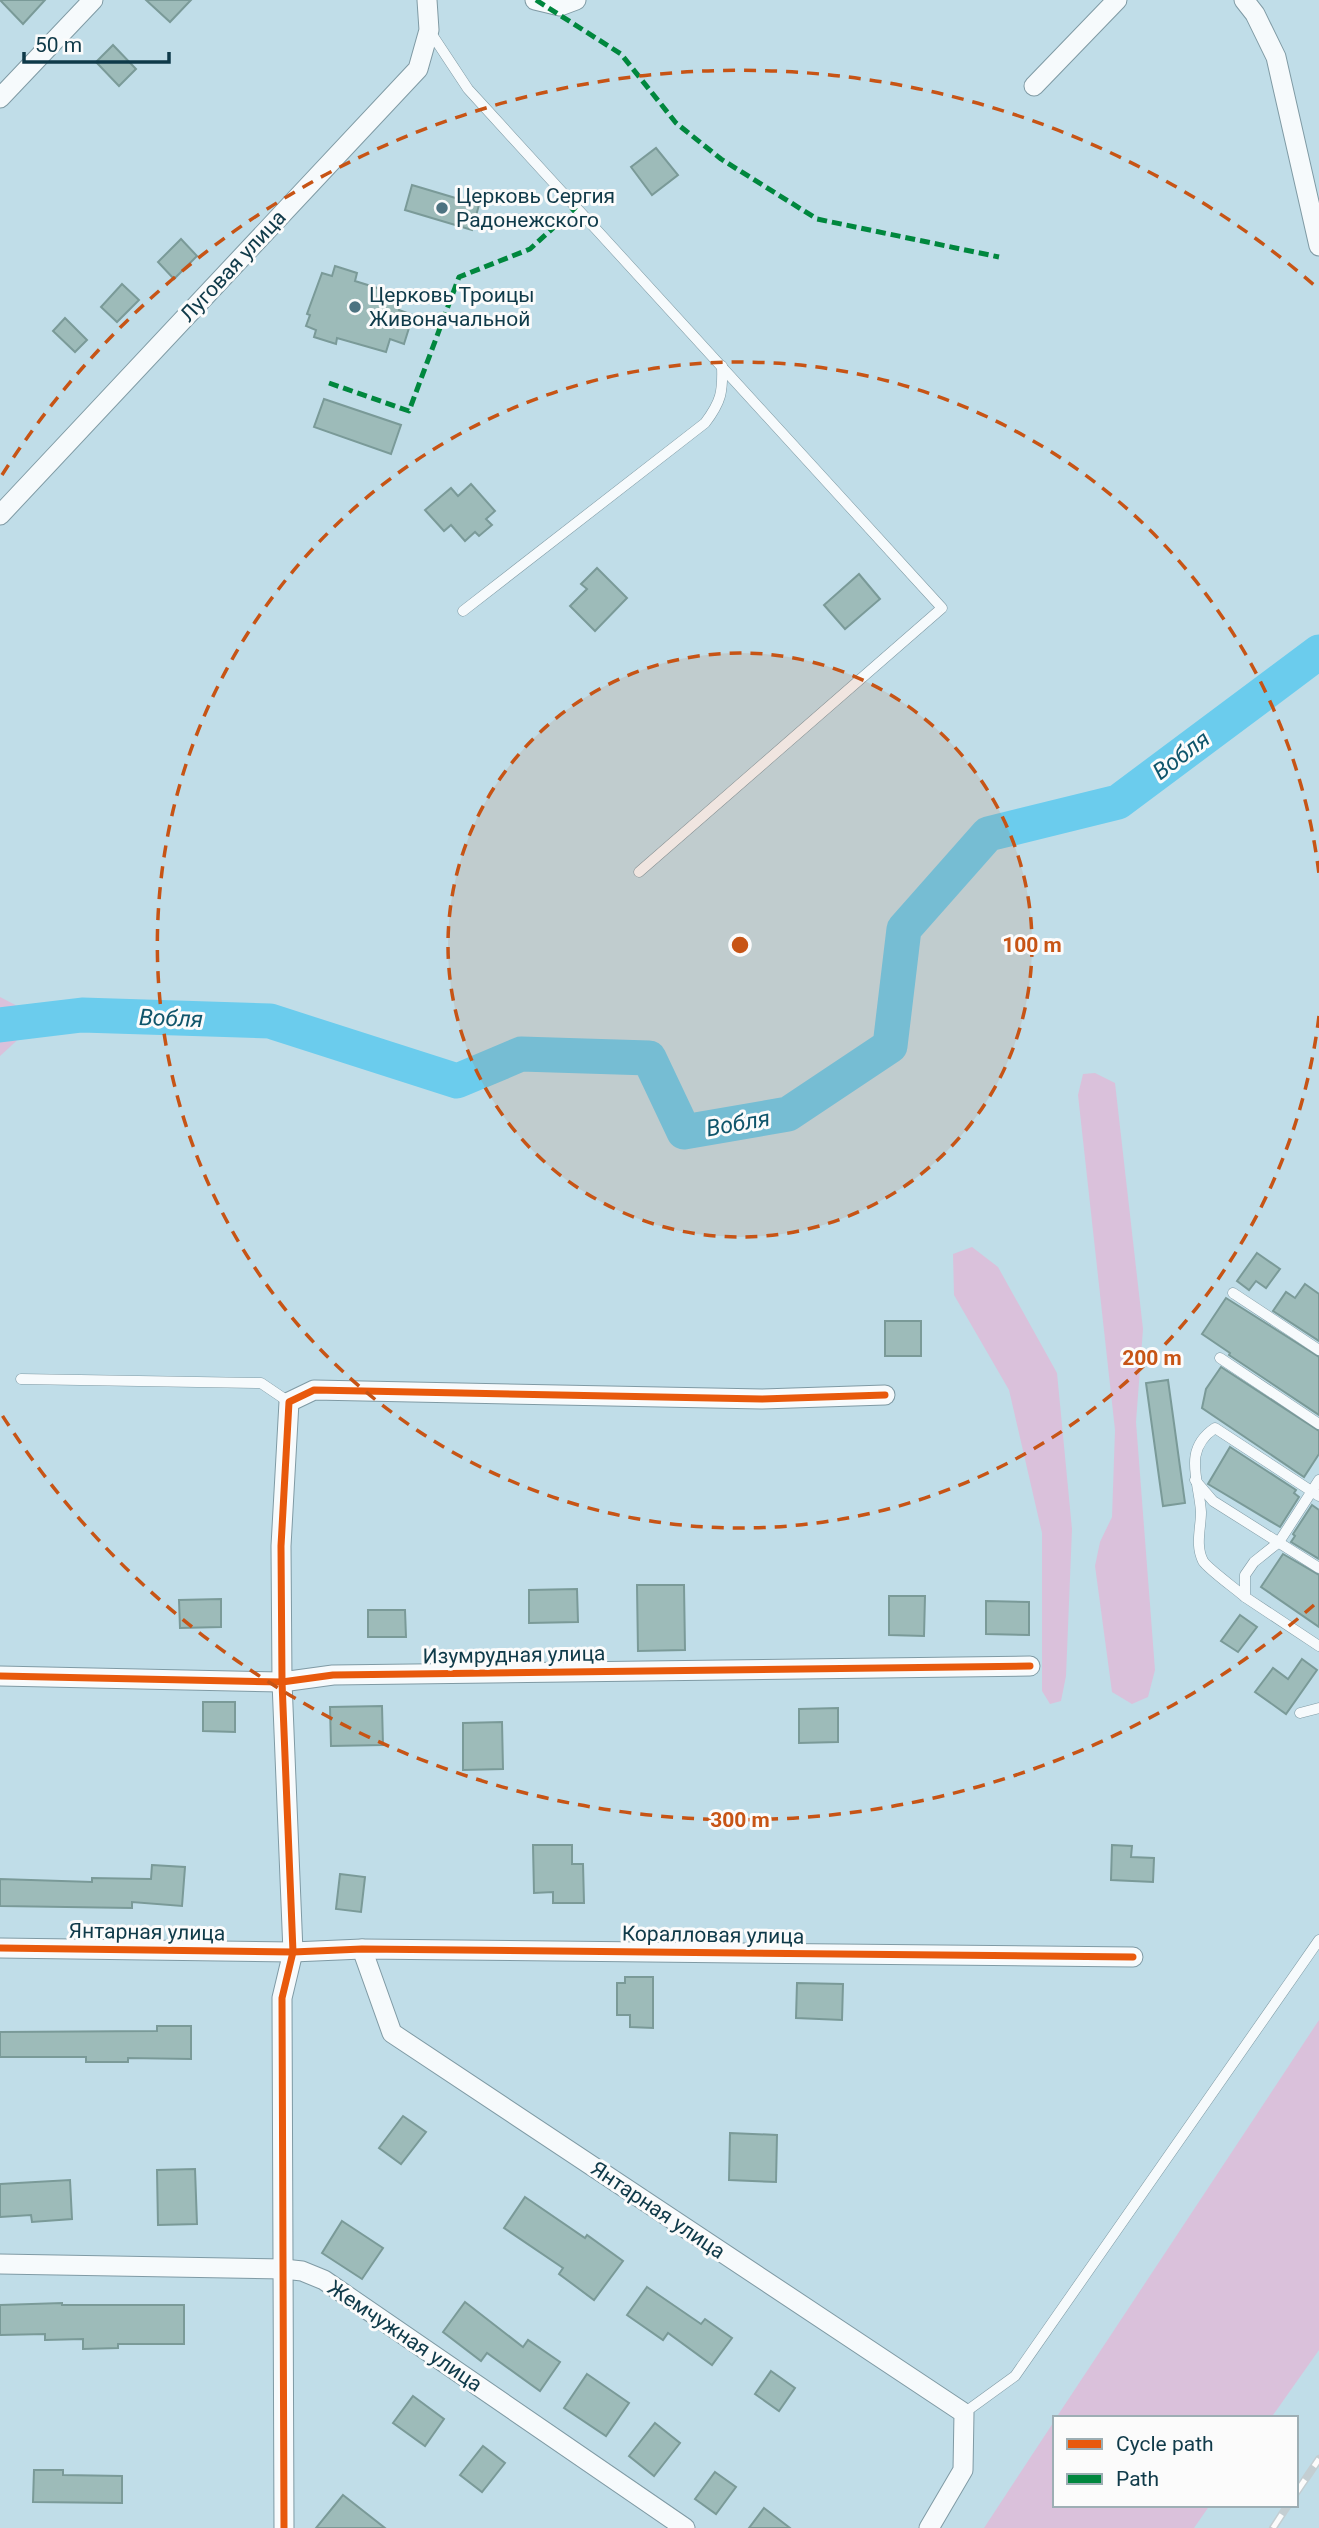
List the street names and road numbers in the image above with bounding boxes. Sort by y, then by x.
street label: Луговая улица [175,205,291,327]
street label: Изумрудная улица [422,1641,606,1669]
street label: Янтарная улица [69,1919,225,1945]
street label: Коралловая улица [622,1921,804,1949]
street label: Янтарная улица [586,2156,730,2264]
street label: Жемчужная улица [323,2275,487,2397]

